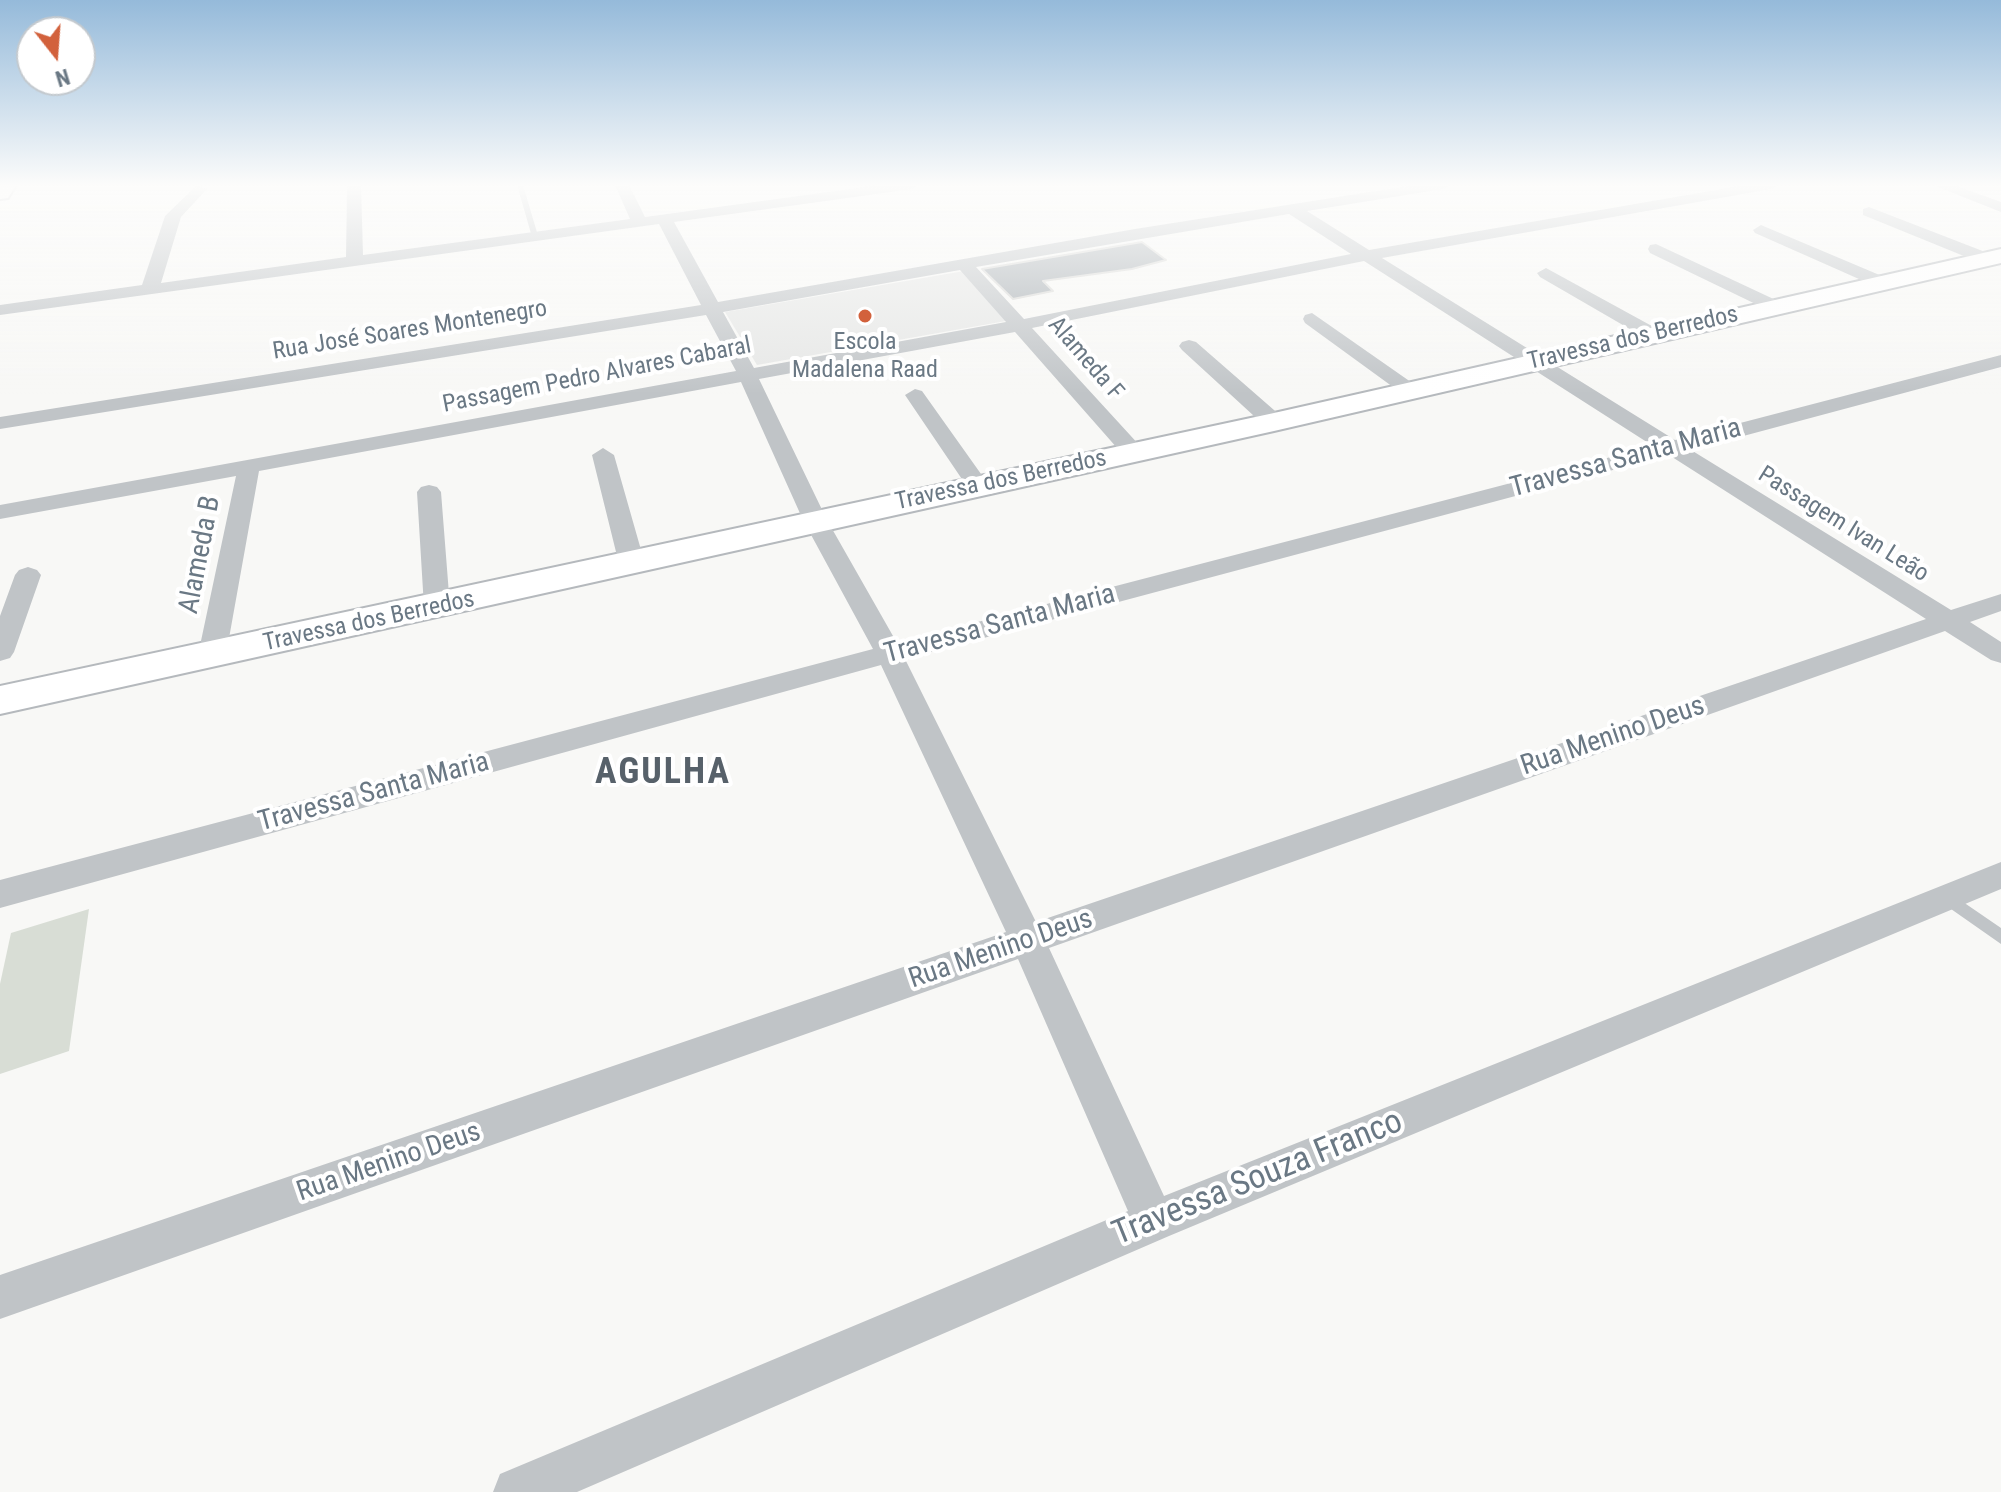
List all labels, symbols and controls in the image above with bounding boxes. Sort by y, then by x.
north arrow [16,16,96,96]
text: N [52,64,73,91]
street label: Rua José Soares Montenegro [271,295,549,367]
street label: Travessa dos Berredos [1525,301,1741,377]
marker: Escola Madalena Raad [856,307,874,325]
street label: Alameda F [1041,312,1129,406]
place label: Escola Madalena Raad [792,329,938,385]
street label: Passagem Pedro Alvares Cabaral [440,332,754,420]
street label: Travessa Santa Maria [1507,412,1745,506]
street label: Travessa dos Berredos [893,445,1109,517]
street label: Passagem Ivan Leão [1752,461,1934,589]
street label: Alameda B [173,493,229,617]
street label: Travessa Santa Maria [881,578,1119,672]
street label: Travessa dos Berredos [261,586,477,658]
street label: Rua Menino Deus [1517,690,1709,784]
street label: Travessa Santa Maria [255,746,493,840]
district label: AGULHA [595,752,731,796]
street label: Rua Menino Deus [905,903,1097,997]
street label: Travessa Souza Franco [1107,1102,1409,1256]
street label: Rua Menino Deus [293,1116,485,1210]

